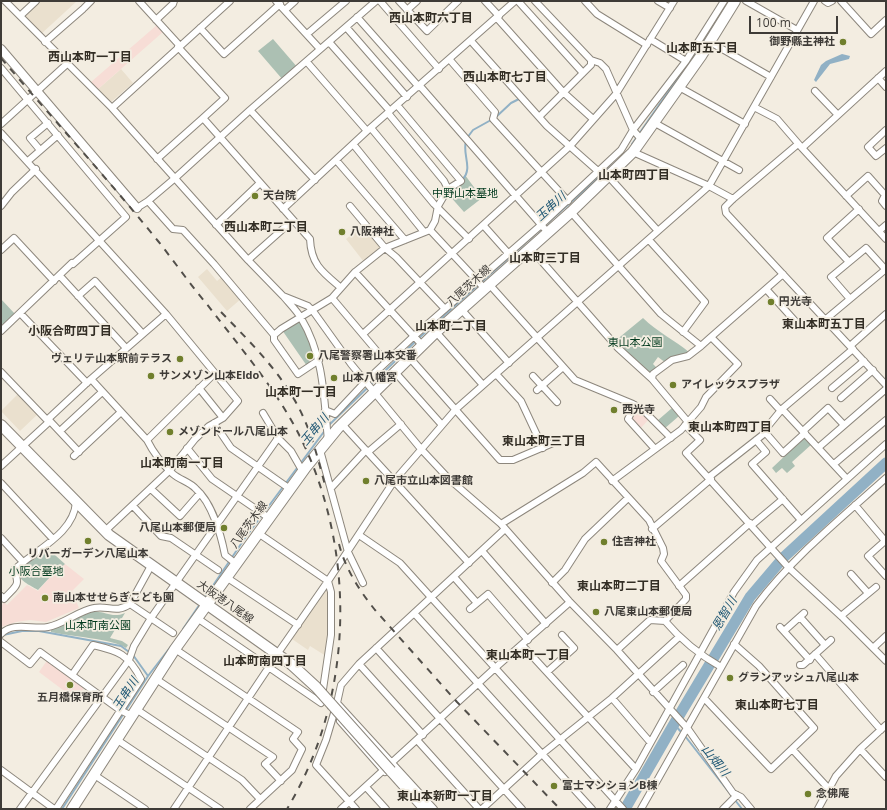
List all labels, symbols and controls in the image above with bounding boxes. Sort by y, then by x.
scale bar [751,8,840,34]
district label: 西山本町六丁目 [389,12,473,26]
text: 100 m [756,14,791,31]
place label: 御野縣主神社 [769,35,835,49]
marker: 御野縣主神社 [838,37,848,47]
district label: 山本町五丁目 [666,42,738,56]
district label: 西山本町一丁目 [48,51,132,65]
district label: 西山本町七丁目 [463,71,547,85]
district label: 山本町四丁目 [598,169,670,183]
park label: 中野山本墓地 [432,187,498,201]
place label: 天台院 [263,189,296,203]
water label: 玉串川 [533,190,569,224]
marker: 天台院 [250,191,260,201]
district label: 西山本町二丁目 [224,221,308,235]
place label: 八阪神社 [350,225,394,239]
marker: 八阪神社 [337,227,347,237]
district label: 山本町三丁目 [509,252,581,266]
street label: 八尾茨木線 [444,263,494,309]
place label: 円光寺 [779,295,812,309]
marker: 円光寺 [766,297,776,307]
district label: 東山本町五丁目 [782,318,866,332]
district label: 山本町二丁目 [415,320,487,334]
district label: 小阪合町四丁目 [28,325,112,339]
park label: 東山本公園 [608,336,662,350]
place label: 八尾警察署山本交番 [318,349,417,363]
marker: 八尾警察署山本交番 [305,351,315,361]
place label: ヴェリテ山本駅前テラス [51,352,172,366]
marker: ヴェリテ山本駅前テラス [175,354,185,364]
place label: サンメゾン山本Eldo [159,369,259,383]
marker: サンメゾン山本Eldo [146,371,156,381]
place label: 山本八幡宮 [342,371,397,385]
marker: 山本八幡宮 [329,373,339,383]
place label: アイレックスプラザ [681,378,780,392]
marker: アイレックスプラザ [668,380,678,390]
district label: 山本町一丁目 [265,386,337,400]
place label: 西光寺 [622,403,655,417]
marker: 西光寺 [609,405,619,415]
water label: 玉串川 [298,412,332,448]
district label: 東山本町四丁目 [688,421,772,435]
place label: メゾンドール八尾山本 [178,425,288,439]
marker: メゾンドール八尾山本 [165,427,175,437]
district label: 東山本町三丁目 [502,435,586,449]
district label: 山本町南一丁目 [140,457,224,471]
place label: 八尾市立山本図書館 [374,474,473,488]
marker: 八尾市立山本図書館 [361,476,371,486]
street label: 八尾茨木線 [227,499,271,551]
place label: 八尾山本郵便局 [139,521,216,535]
marker: 八尾山本郵便局 [219,523,229,533]
place label: 住吉神社 [612,535,656,549]
marker: リバーガーデン八尾山本 [83,536,93,546]
marker: 住吉神社 [599,537,609,547]
place label: リバーガーデン八尾山本 [28,547,148,561]
park label: 小阪合墓地 [9,565,63,579]
street label: 大阪港八尾線 [194,578,256,626]
district label: 東山本町二丁目 [577,580,661,594]
place label: 南山本せせらぎこども園 [53,591,174,605]
marker: 南山本せせらぎこども園 [40,593,50,603]
water label: 恩智川 [710,595,740,633]
place label: 八尾東山本郵便局 [604,605,692,619]
marker: 八尾東山本郵便局 [591,607,601,617]
park label: 山本町南公園 [65,619,131,633]
district label: 東山本町一丁目 [486,649,570,663]
district label: 山本町南四丁目 [223,655,307,669]
place label: グランアッシュ八尾山本 [738,671,859,685]
marker: グランアッシュ八尾山本 [725,673,735,683]
water label: 玉串川 [110,675,142,713]
marker: 五月橋保育所 [65,680,75,690]
place label: 五月橋保育所 [37,691,103,705]
district label: 東山本町七丁目 [735,699,819,713]
water label: 山畑川 [698,742,732,780]
place label: 富士マンションB棟 [562,779,657,793]
marker: 富士マンションB棟 [549,781,559,791]
place label: 念佛庵 [816,787,849,801]
marker: 念佛庵 [803,789,813,799]
district label: 東山本新町一丁目 [397,790,493,804]

